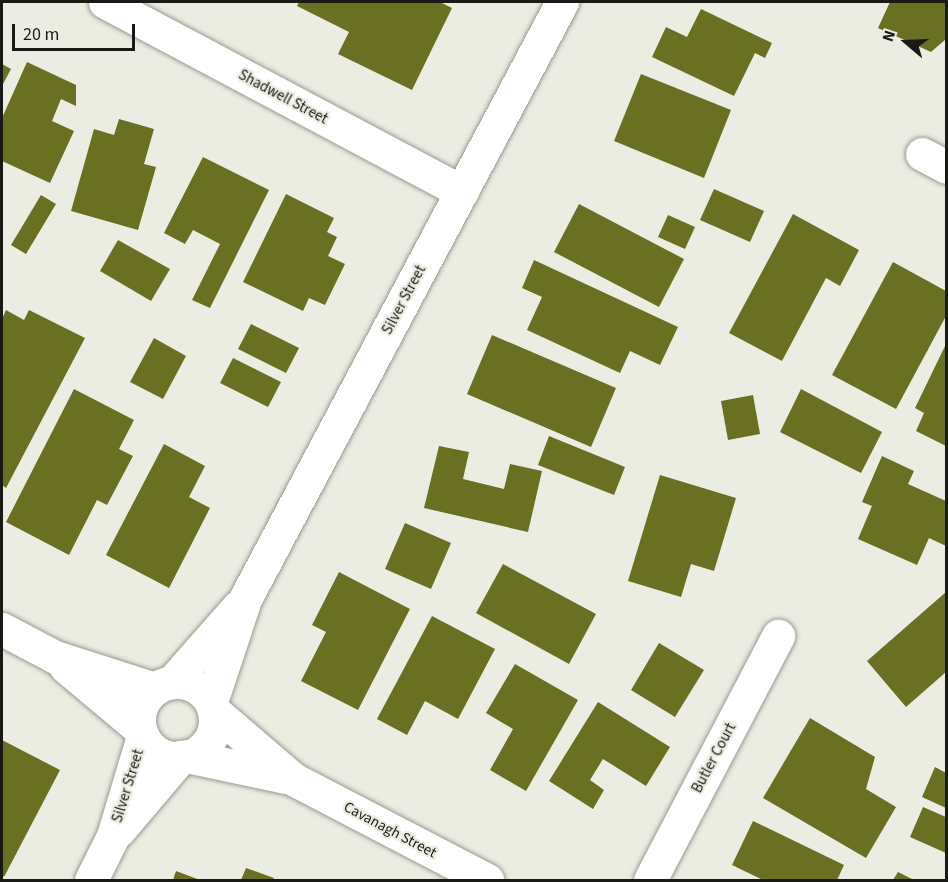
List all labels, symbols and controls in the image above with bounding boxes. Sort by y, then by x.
scale bar [15,12,138,50]
north arrow [876,12,936,72]
text: 20 m [23,22,59,47]
text: N [877,28,901,45]
street label: Shadwell Street [235,66,331,128]
street label: Silver Street [378,262,430,338]
street label: Butler Court [688,720,740,796]
street label: Silver Street [108,747,148,825]
street label: Cavanagh Street [341,798,439,862]

